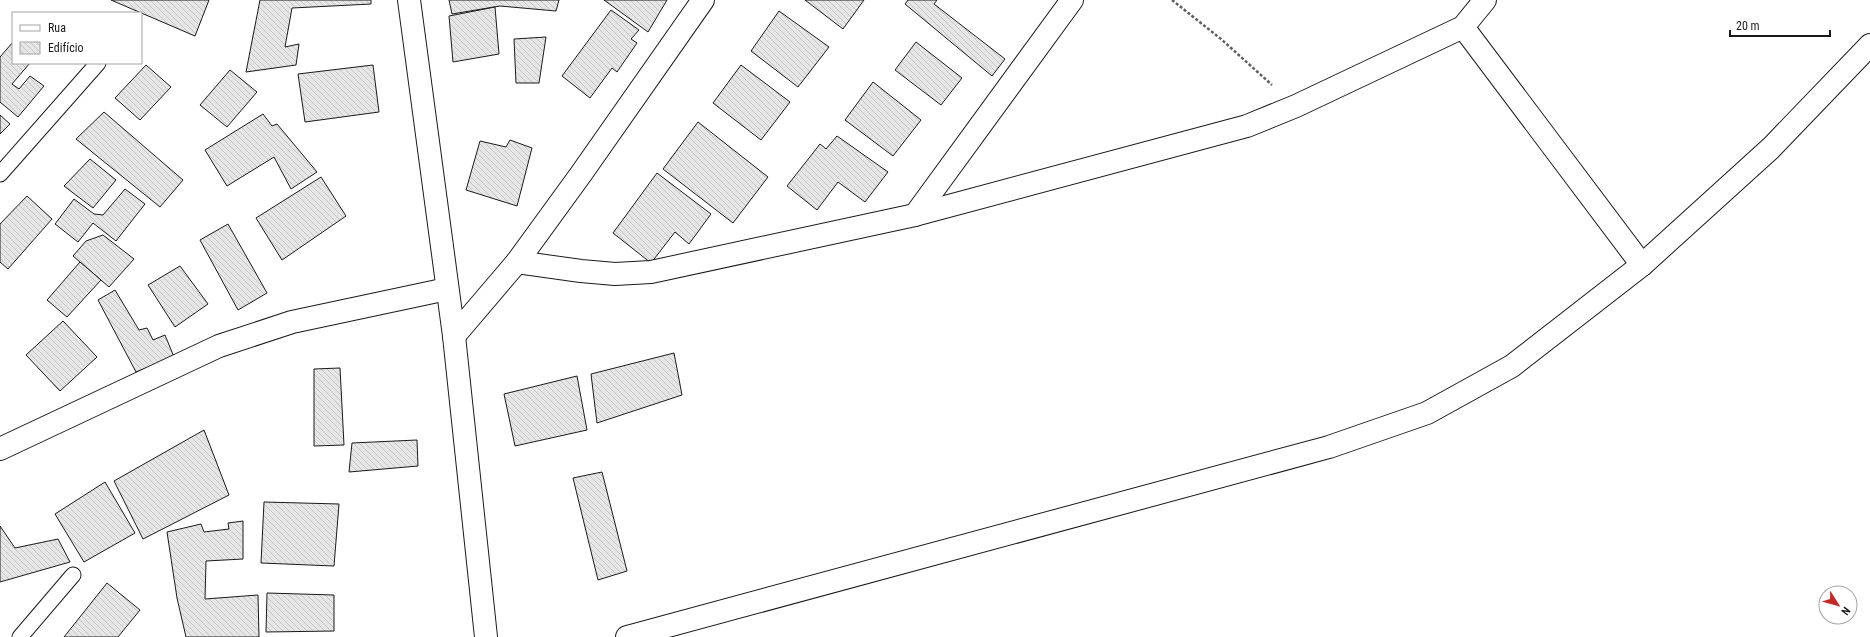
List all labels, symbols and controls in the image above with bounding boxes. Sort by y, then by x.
legend [12,12,142,64]
scale bar [1730,12,1830,38]
text: 20 m [1736,19,1760,33]
text: Rua [48,21,66,35]
text: Edifício [48,41,84,55]
north arrow [1818,585,1858,625]
text: N [1838,604,1853,618]

